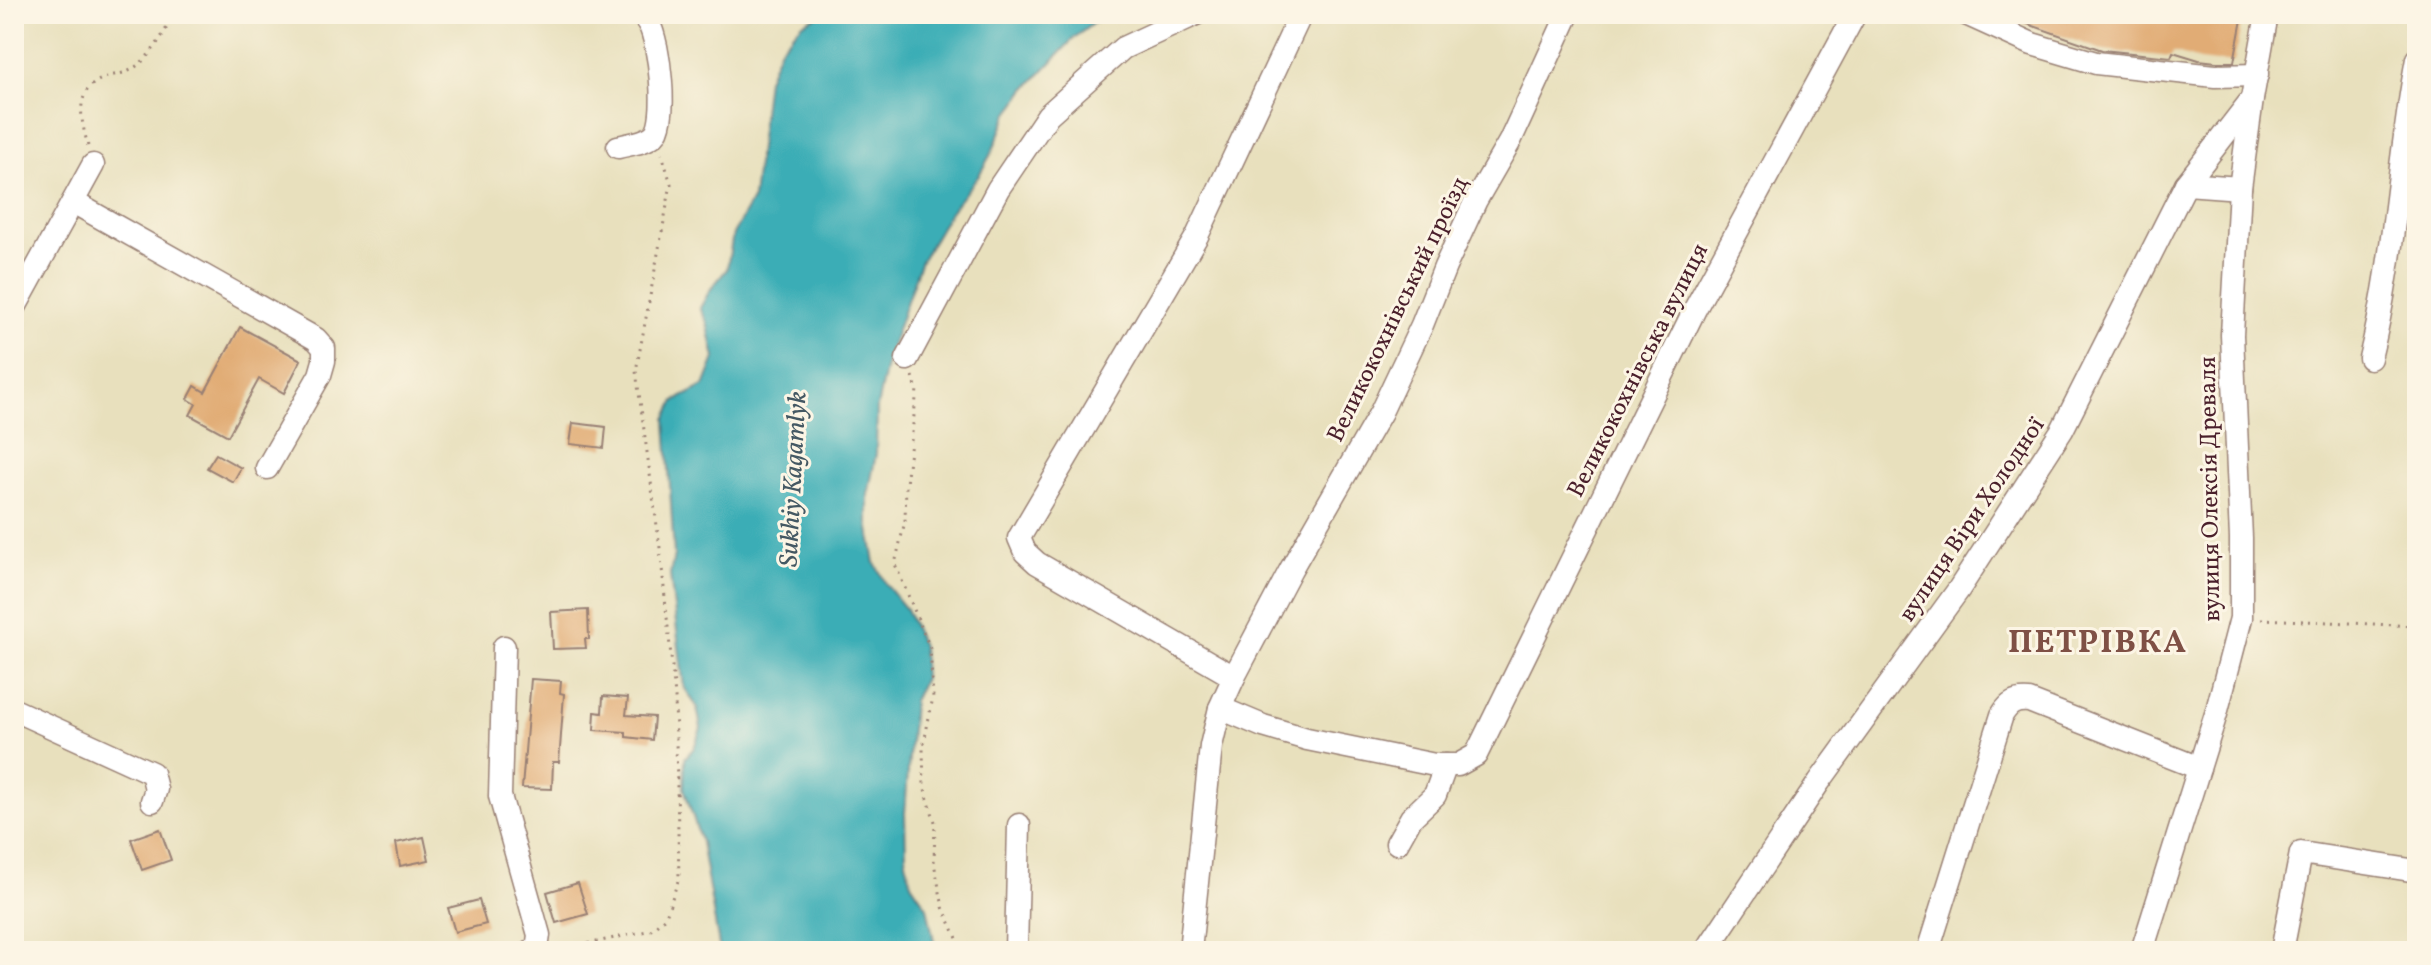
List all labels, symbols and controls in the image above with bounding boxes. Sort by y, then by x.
street label: Великокохнівський проїзд [1320,171,1478,448]
street label: Великокохнівська вулиця [1560,238,1718,504]
street label: вулиця Олексія Древаля [2192,356,2230,622]
water label: Sukhiy Kagamlyk [771,390,817,568]
street label: вулиця Віри Холодної [1891,411,2054,629]
district label: ПЕТРІВКА [2008,622,2188,666]

